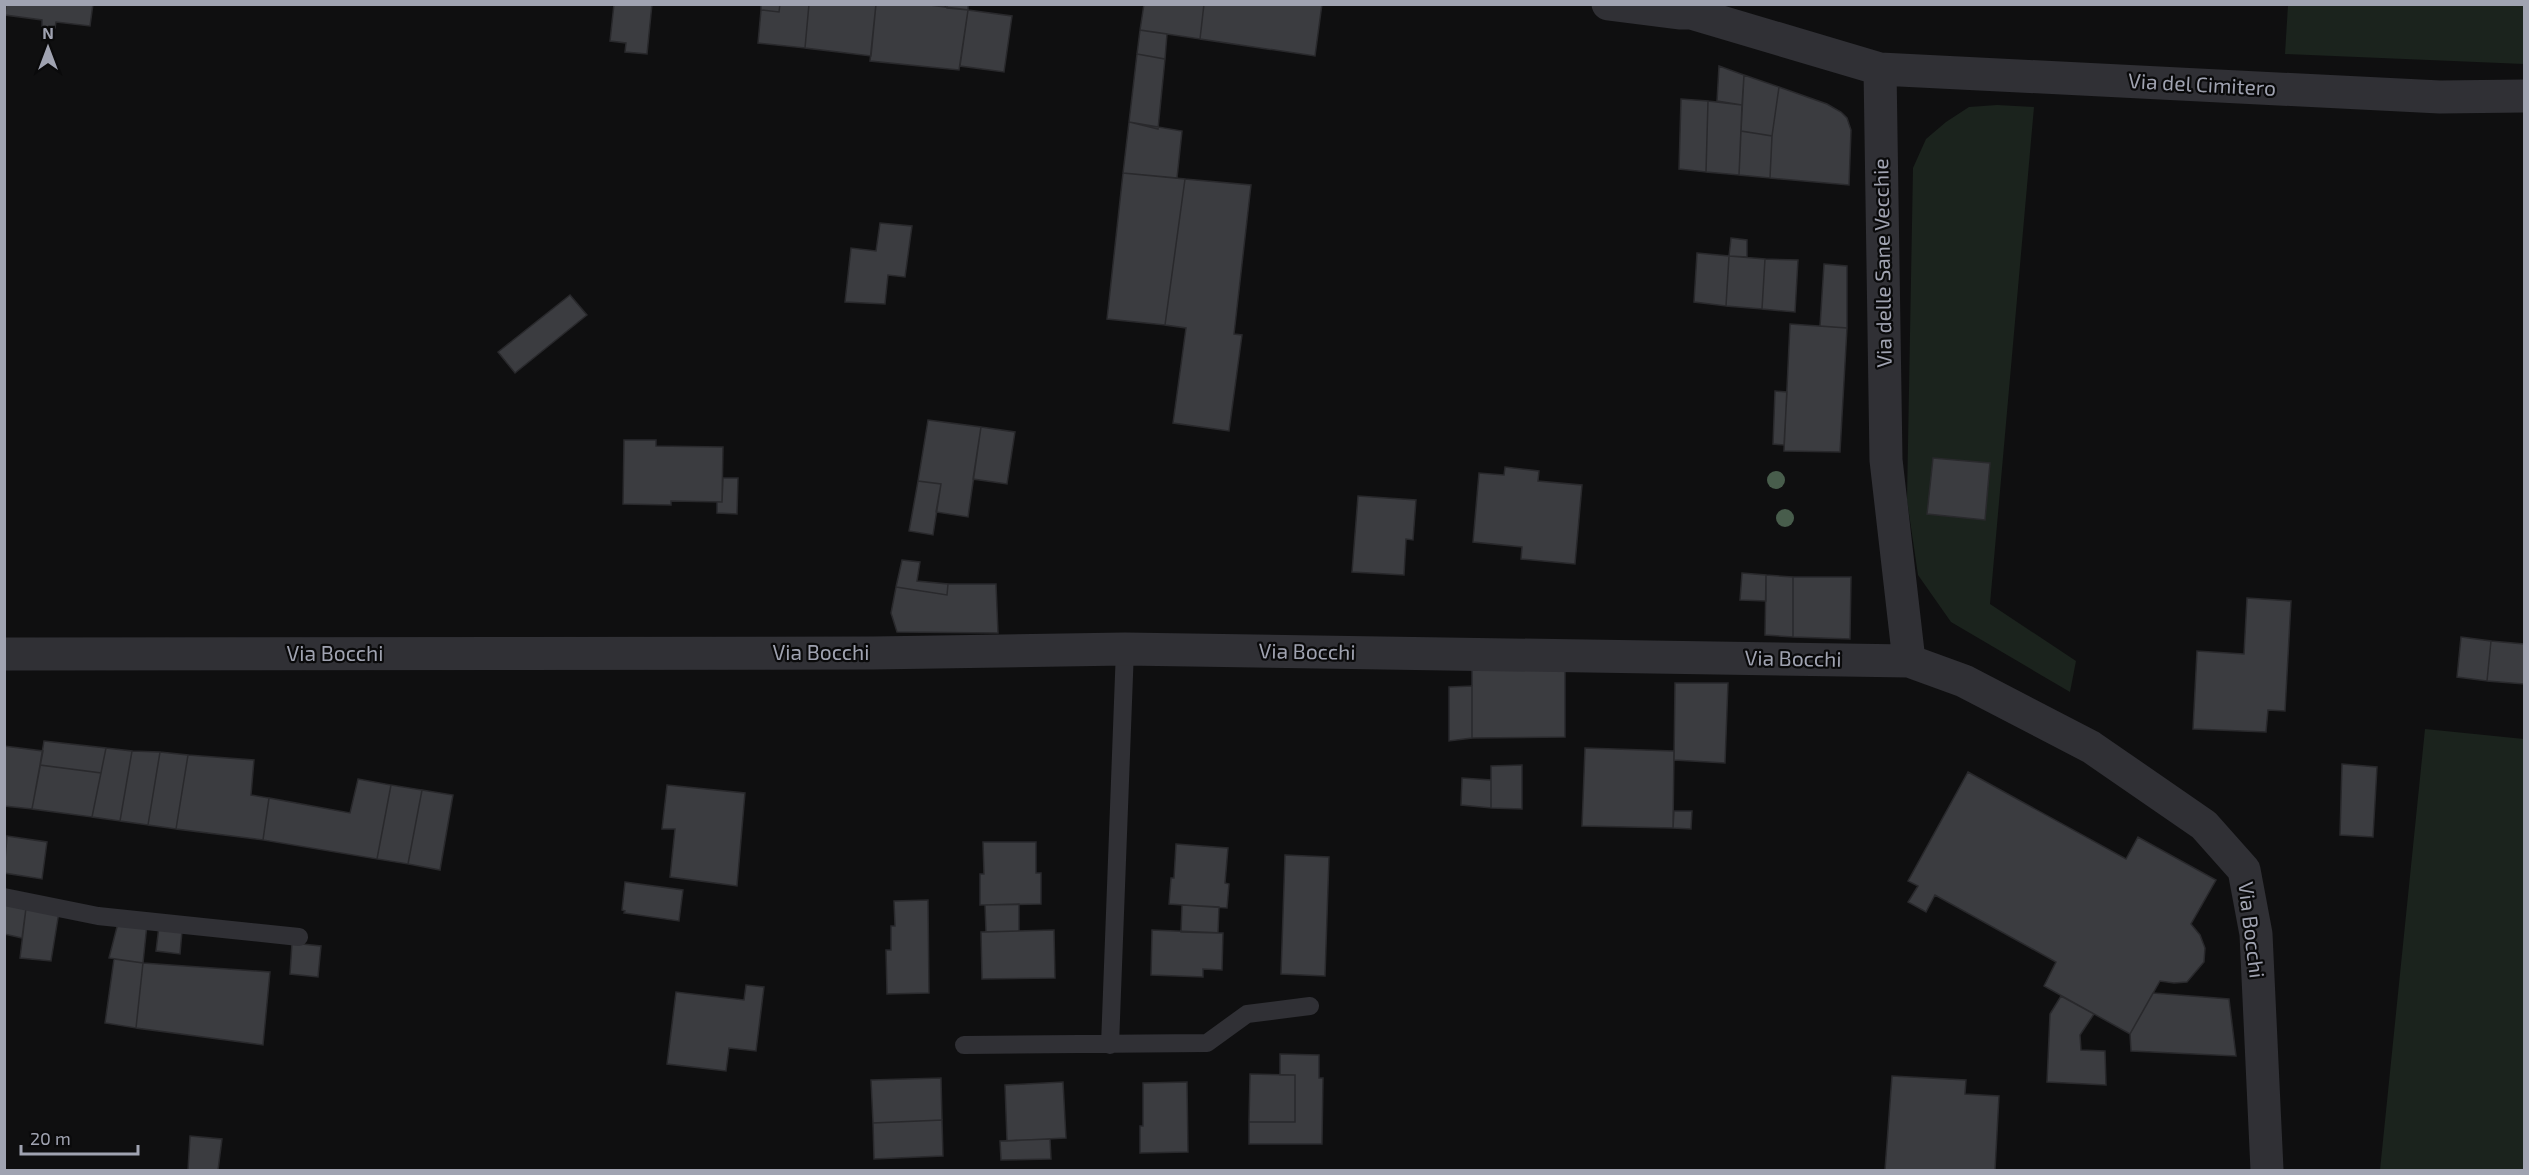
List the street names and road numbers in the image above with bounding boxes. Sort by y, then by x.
street label: Via del Cimitero [2127,67,2277,100]
street label: Via delle Sane Vecchie [1867,158,1896,368]
street label: Via Bocchi [1258,637,1356,664]
street label: Via Bocchi [773,639,869,664]
street label: Via Bocchi [287,640,383,665]
street label: Via Bocchi [1744,644,1842,671]
street label: Via Bocchi [2234,880,2271,979]

